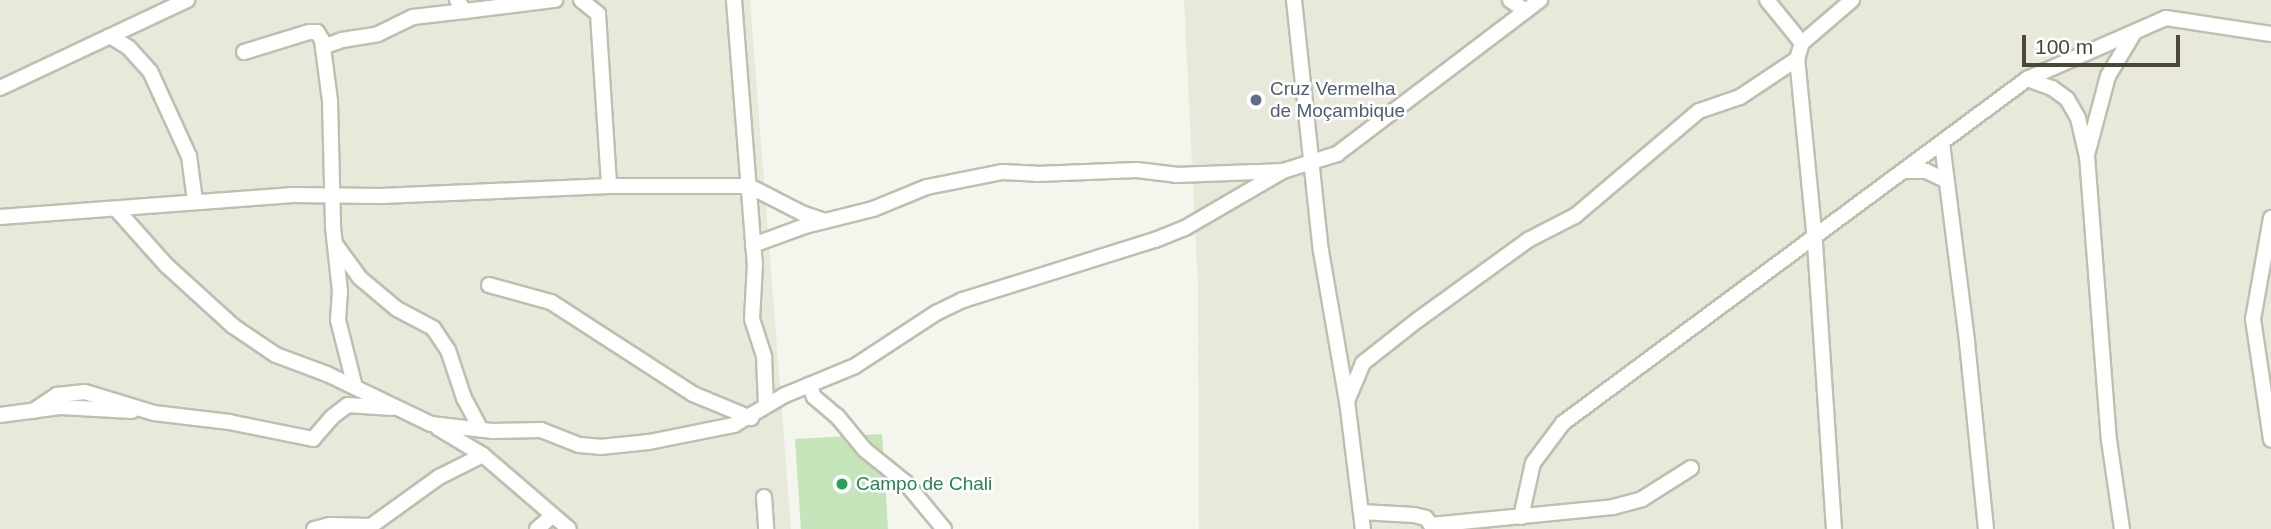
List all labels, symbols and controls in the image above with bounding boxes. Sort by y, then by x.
scale bar [2026,21,2184,65]
text: 100 m [2035,35,2093,58]
place label: Cruz Vermelha de Moçambique [1270,78,1405,122]
marker: Cruz Vermelha de Moçambique [1248,92,1264,108]
place label: Campo de Chali [856,473,992,495]
marker: Campo de Chali [834,476,850,492]

